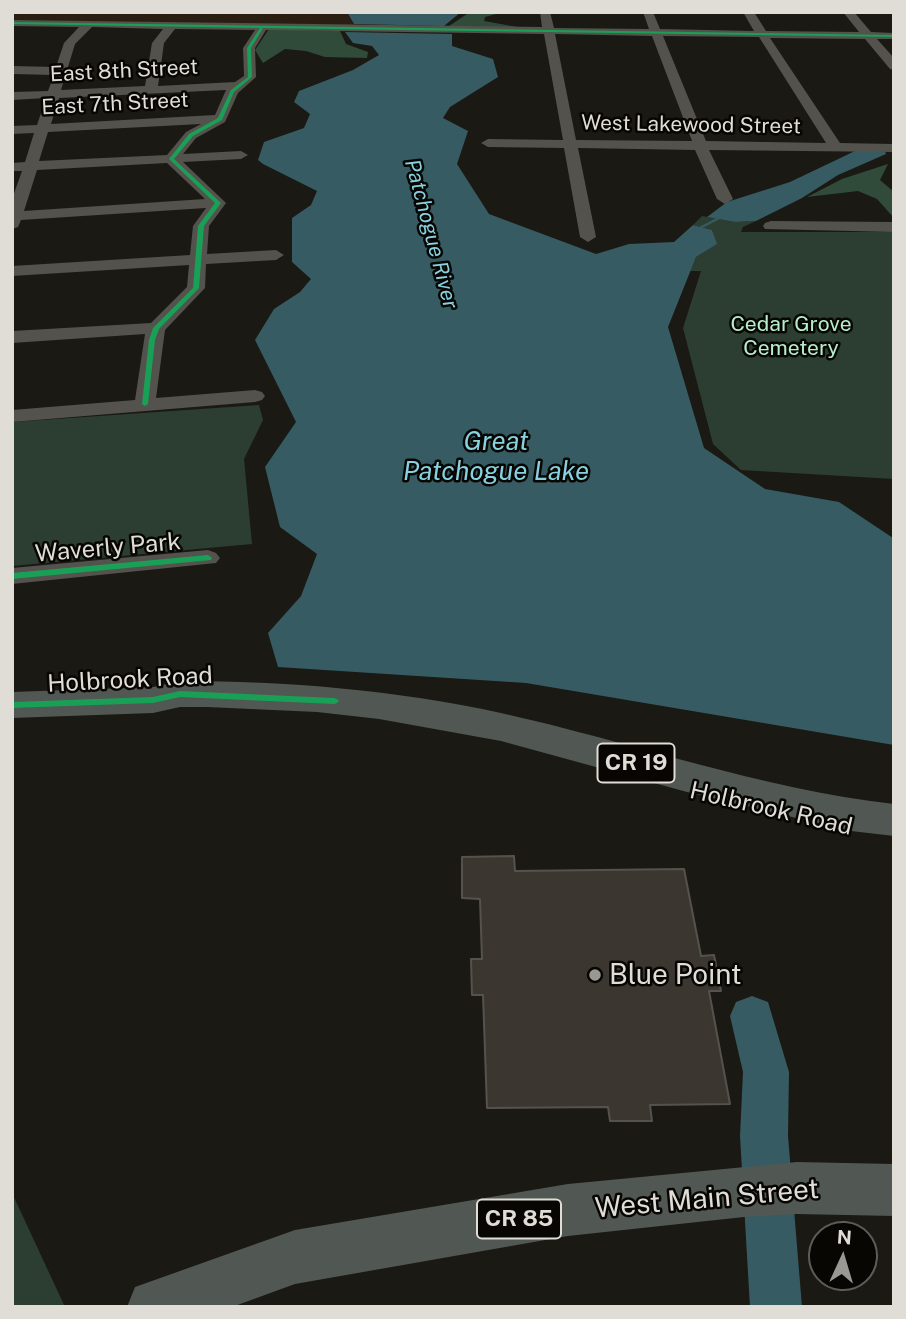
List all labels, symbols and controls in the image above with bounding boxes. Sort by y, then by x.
street label: East 8th Street [49,55,199,87]
street label: East 7th Street [41,88,189,120]
street label: West Lakewood Street [581,110,801,140]
water label: Patchogue River [399,157,463,311]
park label: Cedar Grove Cemetery [730,312,852,362]
water label: Great Patchogue Lake [403,426,589,488]
street label: Waverly Park [34,527,182,569]
street label: Holbrook Road [46,661,214,699]
road number: CR 19 [598,744,674,782]
street label: Holbrook Road [687,776,855,842]
place label: Blue Point [609,958,742,992]
marker: Blue Point [587,967,603,983]
street label: West Main Street [594,1172,820,1226]
road number: CR 85 [477,1200,561,1238]
north arrow [808,1221,878,1291]
text: N [836,1226,852,1249]

